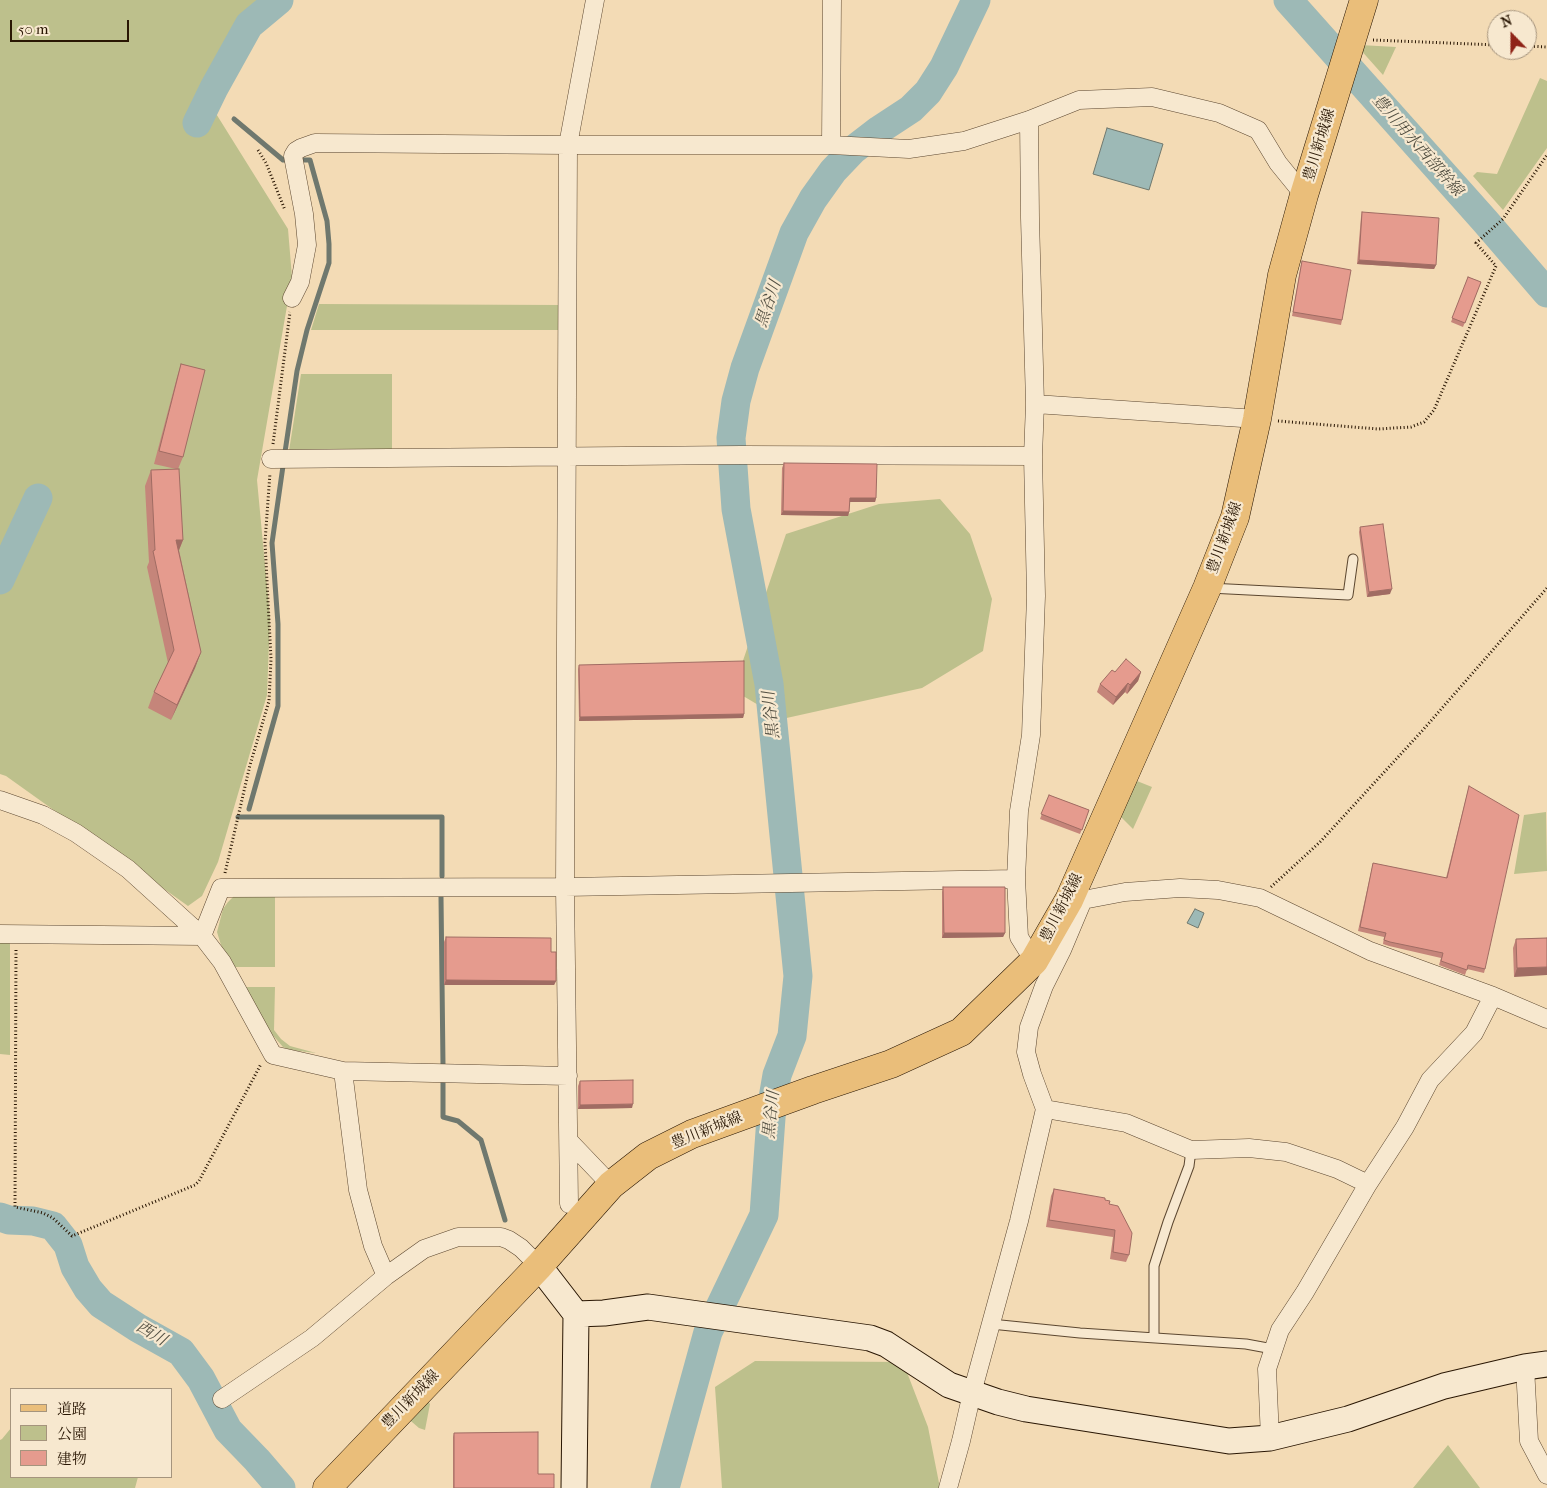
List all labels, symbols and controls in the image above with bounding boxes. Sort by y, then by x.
scale bar [12,10,131,42]
north arrow [1487,10,1537,60]
text: N [1498,12,1515,31]
text: 50 m [18,20,48,38]
water label: 豊川用水西部幹線 [1368,91,1466,201]
street label: 豊川新城線 [1300,107,1340,183]
water label: 黒谷川 [752,278,786,330]
street label: 豊川新城線 [1204,500,1246,576]
water label: 黒谷川 [760,690,784,740]
street label: 豊川新城線 [1037,871,1087,945]
water label: 黒谷川 [760,1090,784,1140]
street label: 豊川新城線 [669,1109,745,1153]
water label: 西川 [132,1318,170,1350]
street label: 豊川新城線 [378,1367,444,1433]
legend [10,1388,172,1478]
text: 道路 [57,1400,87,1418]
text: 公園 [57,1425,87,1443]
text: 建物 [57,1450,87,1468]

